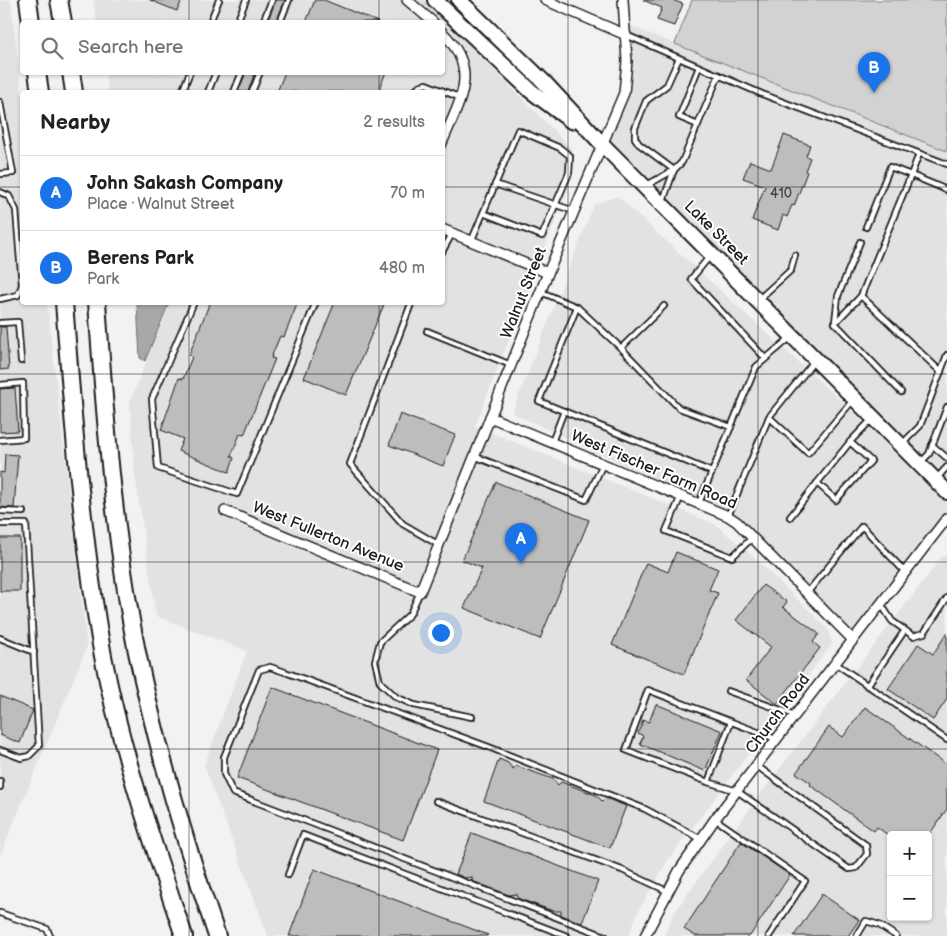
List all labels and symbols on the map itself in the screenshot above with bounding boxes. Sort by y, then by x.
pin: B [858,52,890,93]
house number: 410 [770,185,792,202]
street label: Lake Street [680,197,752,269]
street label: Walnut Street [497,244,551,342]
street label: West Fischer Farm Road [568,426,740,514]
street label: West Fullerton Avenue [250,498,407,576]
pin: A [505,523,537,564]
your location [428,620,454,646]
street label: Church Road [742,670,814,758]

